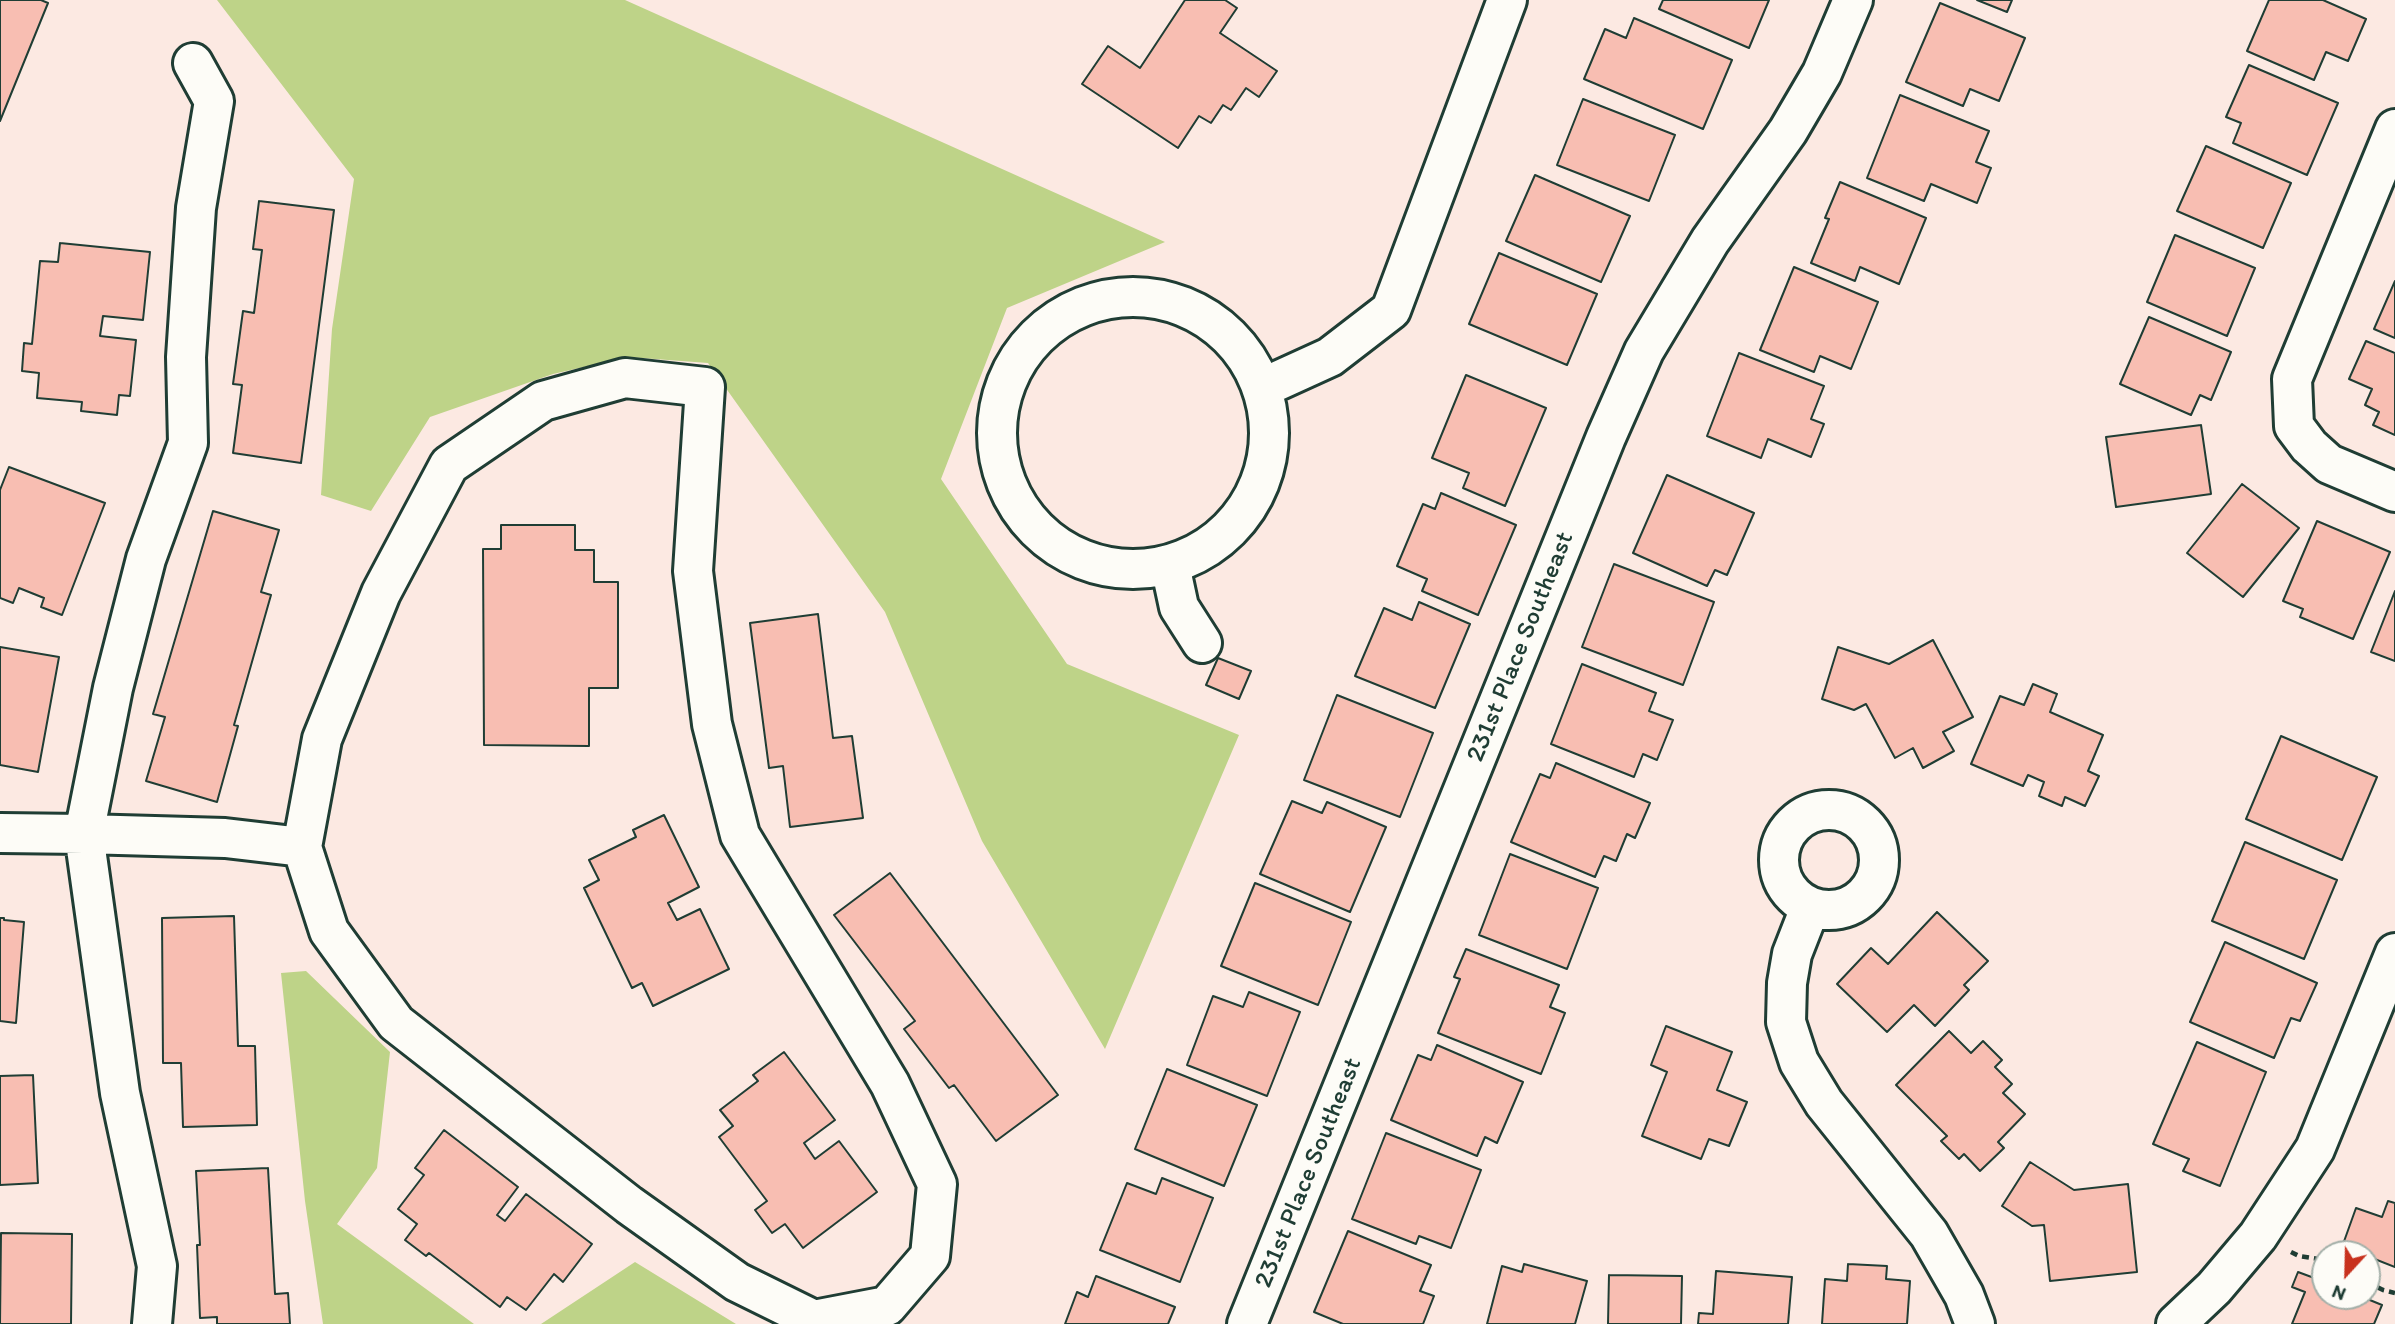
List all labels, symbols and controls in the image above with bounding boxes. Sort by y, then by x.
street label: 231st Place Southeast [1461,527,1581,767]
street label: 231st Place Southeast [1249,1053,1369,1293]
north arrow [2311,1240,2381,1310]
text: N [2328,1280,2349,1306]

